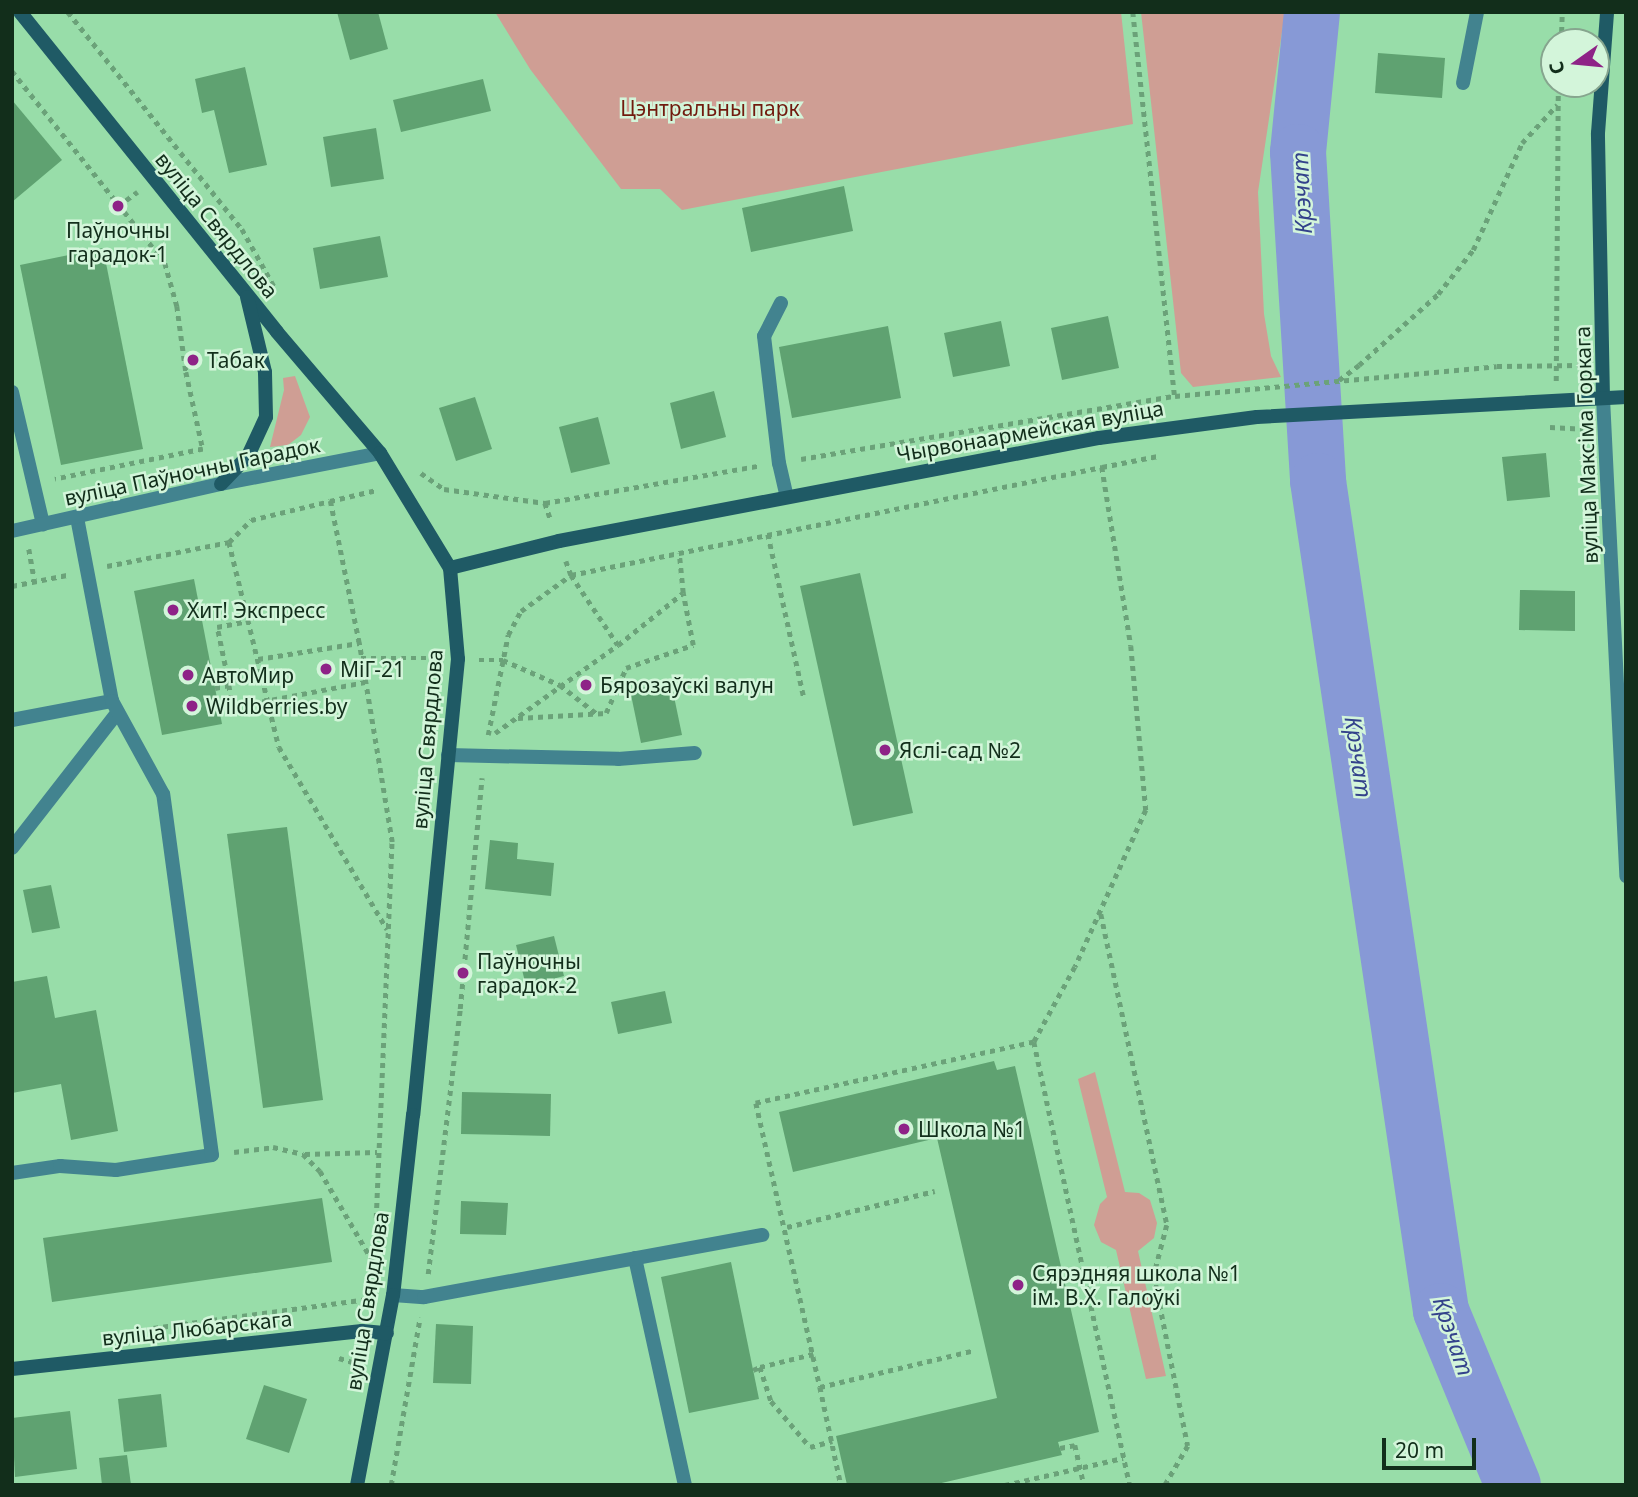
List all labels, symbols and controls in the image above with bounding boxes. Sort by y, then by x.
north arrow [1540,28,1610,98]
text: С [1543,59,1571,77]
park label: Цэнтральны парк [620,95,800,121]
street label: вуліца Свярдлова [150,147,284,303]
water label: Крэчат [1285,151,1317,235]
marker: Паўночны гарадок-1 [110,198,126,214]
place label: Паўночны гарадок-1 [66,217,170,267]
street label: вуліца Максіма Горкага [1569,326,1603,564]
place label: Табак [207,347,265,373]
marker: Табак [185,352,201,368]
street label: Чырвонаармейская вуліца [894,395,1166,467]
street label: вуліца Паўночны Гарадок [62,432,322,510]
place label: Хит! Экспресс [187,597,325,623]
marker: Хит! Экспресс [165,602,181,618]
street label: вуліца Свярдлова [407,648,447,830]
place label: МіГ-21 [340,656,405,682]
marker: МіГ-21 [318,661,334,677]
place label: АвтоМир [202,662,294,688]
marker: АвтоМир [180,667,196,683]
place label: Бярозаўскі валун [600,672,774,698]
marker: Бярозаўскі валун [578,677,594,693]
place label: Wildberries.by [206,693,348,719]
marker: Wildberries.by [184,698,200,714]
water label: Крэчат [1340,715,1378,799]
place label: Яслі-сад №2 [899,737,1021,763]
marker: Яслі-сад №2 [877,742,893,758]
place label: Паўночны гарадок-2 [477,948,581,998]
marker: Паўночны гарадок-2 [455,965,471,981]
place label: Школа №1 [918,1116,1026,1142]
marker: Школа №1 [896,1121,912,1137]
street label: вуліца Свярдлова [340,1210,394,1392]
place label: Сярэдняя школа №1 ім. В.Х. Галоўкі [1032,1260,1241,1310]
marker: Сярэдняя школа №1 ім. В.Х. Галоўкі [1010,1277,1026,1293]
water label: Крэчат [1428,1293,1480,1379]
street label: вуліца Любарскага [101,1305,293,1351]
scale bar [1386,1424,1480,1468]
text: 20 m [1395,1436,1444,1464]

